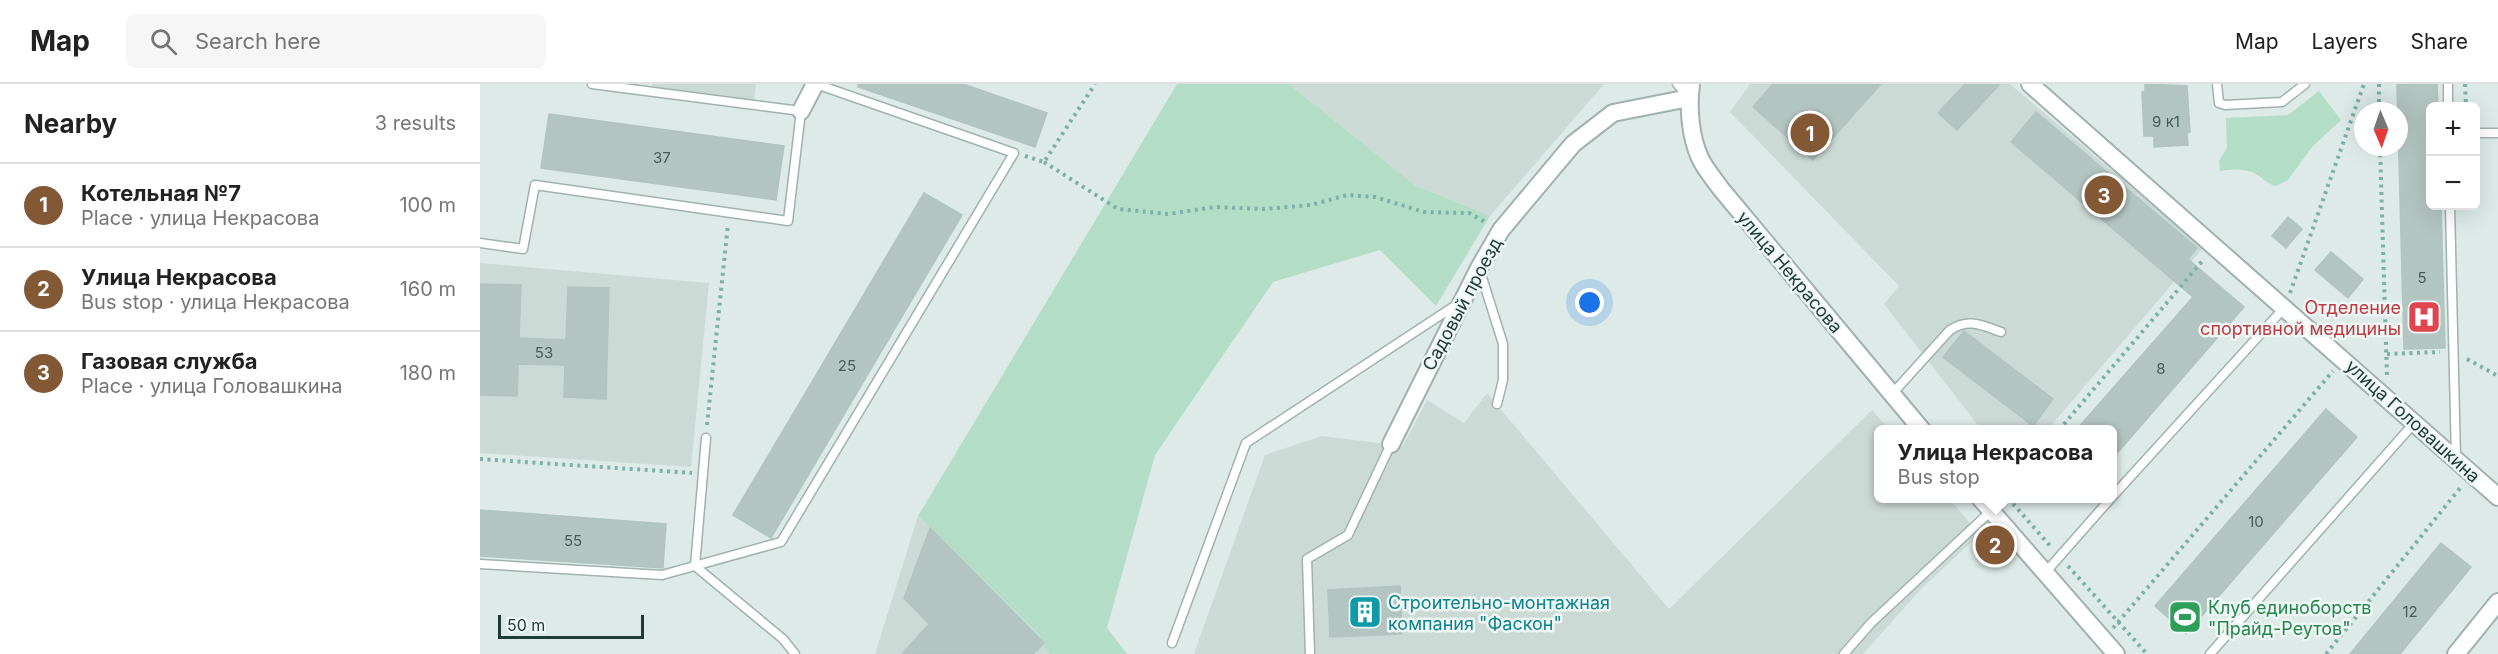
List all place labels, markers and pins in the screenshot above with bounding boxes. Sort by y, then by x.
pin: 1 [1790,110,1830,156]
pin: 3 [2084,172,2124,218]
place label: Отделение спортивной медицины [2200,297,2401,339]
hospital icon: Отделение спортивной медицины [2406,299,2442,335]
pin: 2 [1976,522,2014,568]
place label: Строительно-монтажная компания "Фаскон" [1388,592,1610,634]
building icon: Строительно-монтажная компания "Фаскон" [1347,594,1383,630]
place label: Клуб единоборств "Прайд-Реутов" [2208,597,2372,639]
sports icon: Клуб единоборств "Прайд-Реутов" [2167,599,2203,635]

